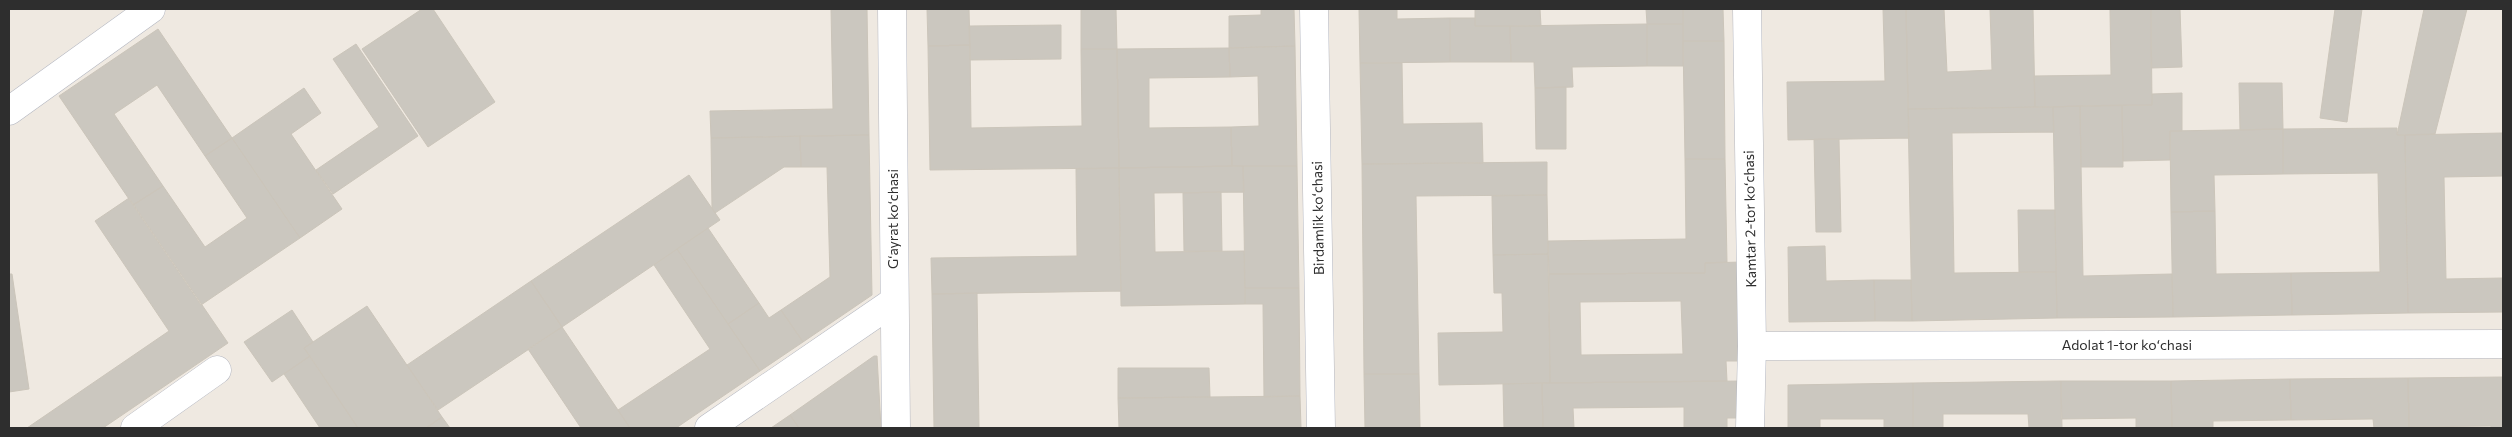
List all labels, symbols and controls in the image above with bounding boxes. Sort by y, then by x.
street label: Kamtar 2-tor koʻchasi [1740,150,1759,288]
street label: Birdamlik koʻchasi [1308,161,1327,275]
street label: Gʻayrat koʻchasi [884,169,901,269]
street label: Adolat 1-tor koʻchasi [2062,336,2192,353]

